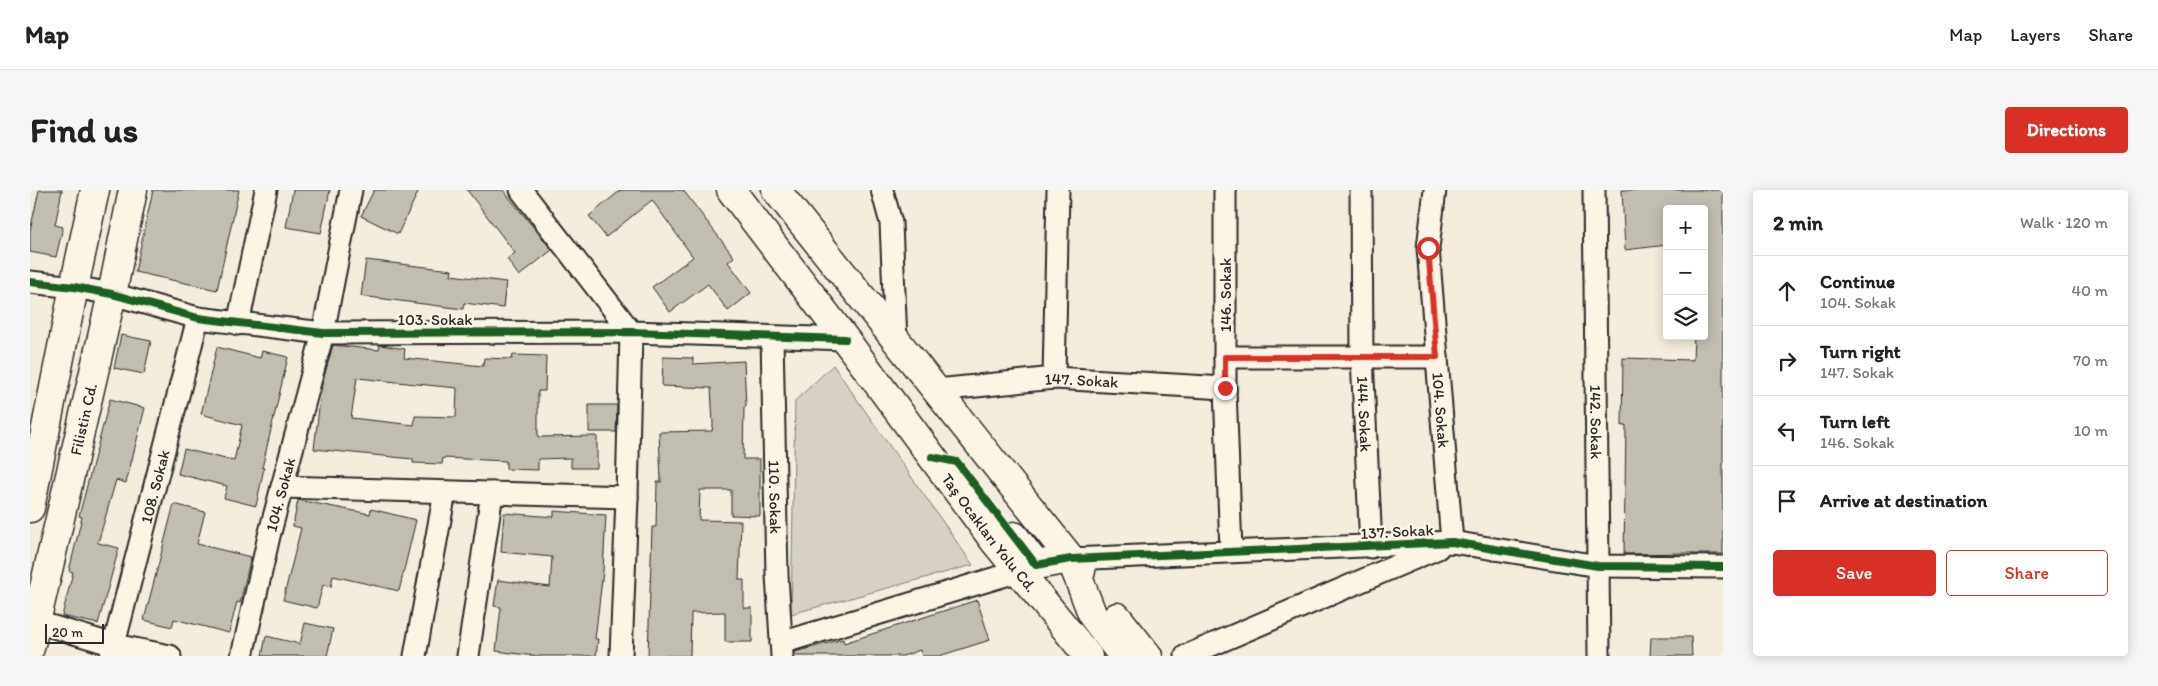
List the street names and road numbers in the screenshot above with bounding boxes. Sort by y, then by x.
street label: 146. Sokak [1216,258,1235,332]
street label: 103. Sokak [397,310,473,329]
street label: 147. Sokak [1043,369,1119,392]
street label: 104. Sokak [1428,371,1453,449]
street label: 144. Sokak [1353,376,1375,452]
street label: Filistin Cd. [66,381,101,457]
street label: 142. Sokak [1586,385,1606,459]
street label: 108. Sokak [137,448,174,525]
street label: 104. Sokak [262,455,299,534]
street label: 110. Sokak [765,460,785,534]
street label: Taş Ocakları Yolu Cd. [937,470,1041,596]
street label: 137. Sokak [1360,520,1434,543]

